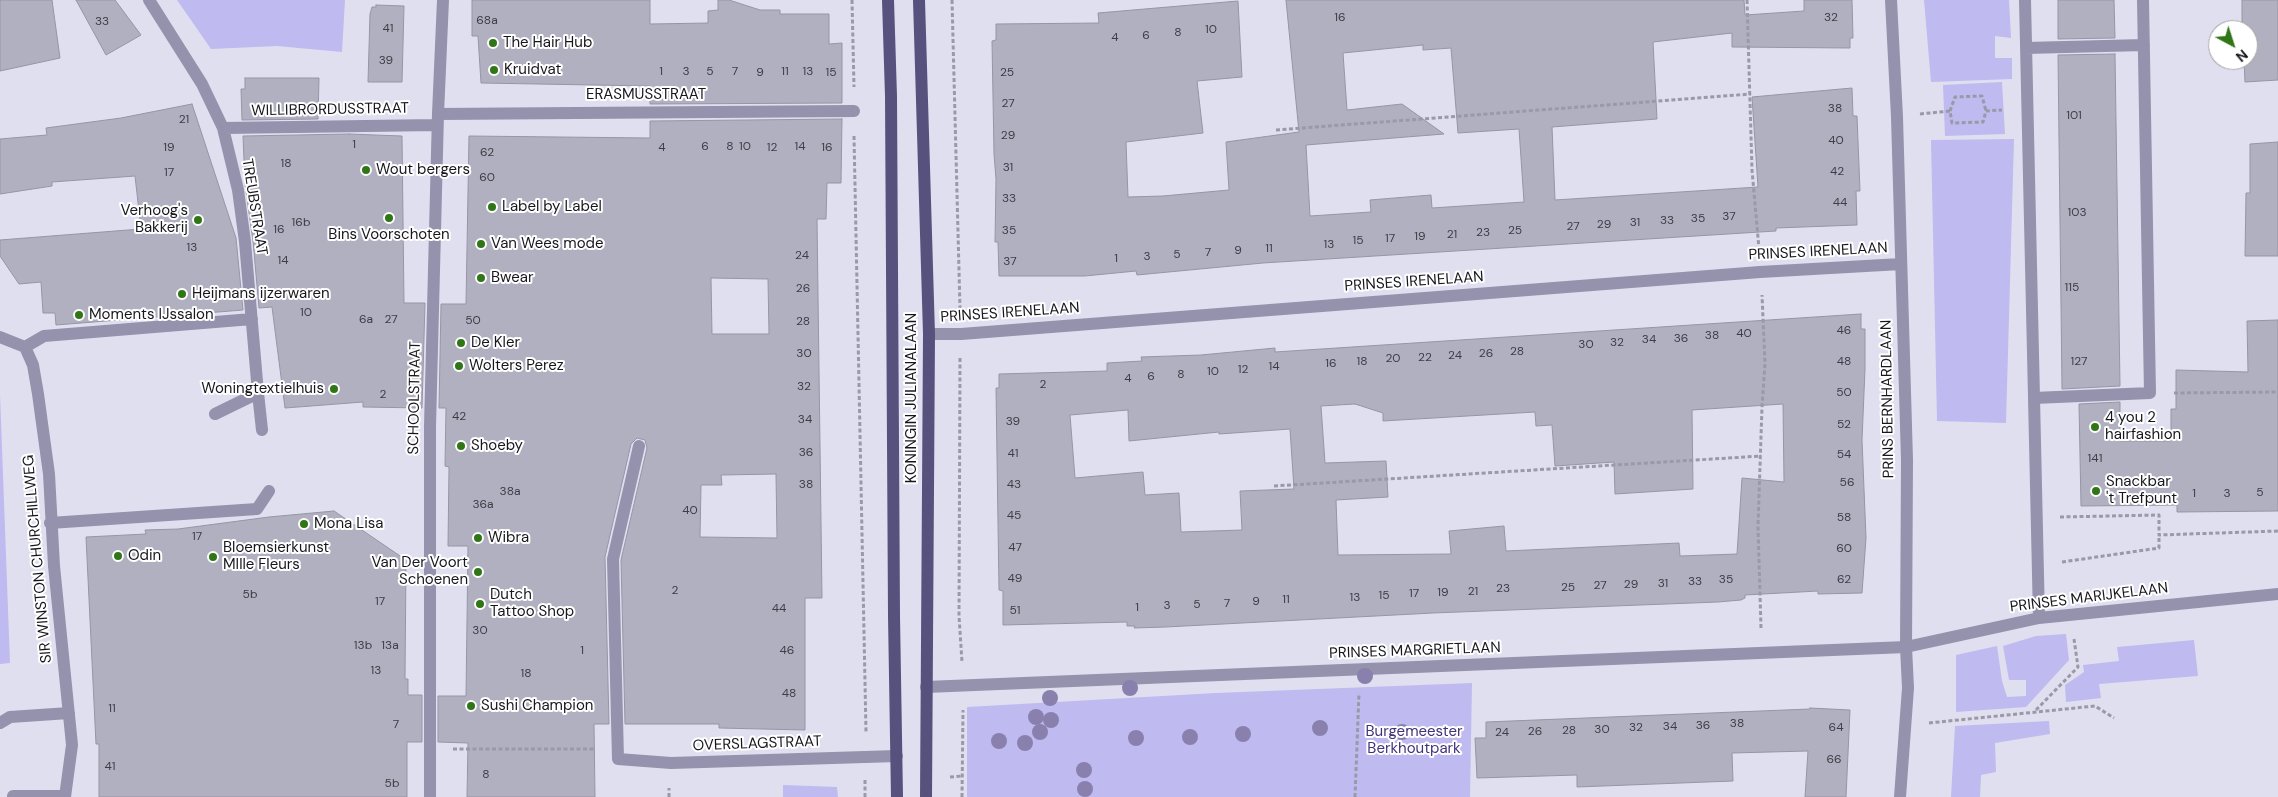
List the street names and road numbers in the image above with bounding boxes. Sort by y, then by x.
street label: ERASMUSSTRAAT [586,86,706,104]
street label: WILLIBRORDUSSTRAAT [251,100,409,120]
street label: TREUBSTRAAT [237,157,271,257]
street label: PRINSES IRENELAAN [1748,239,1888,265]
street label: PRINSES IRENELAAN [1344,268,1484,296]
street label: PRINSES IRENELAAN [940,299,1080,327]
street label: KONINGIN JULIANALAAN [903,313,921,483]
street label: PRINS BERNHARDLAAN [1878,320,1898,478]
street label: SCHOOLSTRAAT [405,341,425,455]
street label: SIR WINSTON CHURCHILLWEG [20,454,56,664]
street label: PRINSES MARIJKELAAN [2009,579,2169,617]
street label: PRINSES MARGRIETLAAN [1329,639,1501,663]
street label: OVERSLAGSTRAAT [692,733,822,755]

